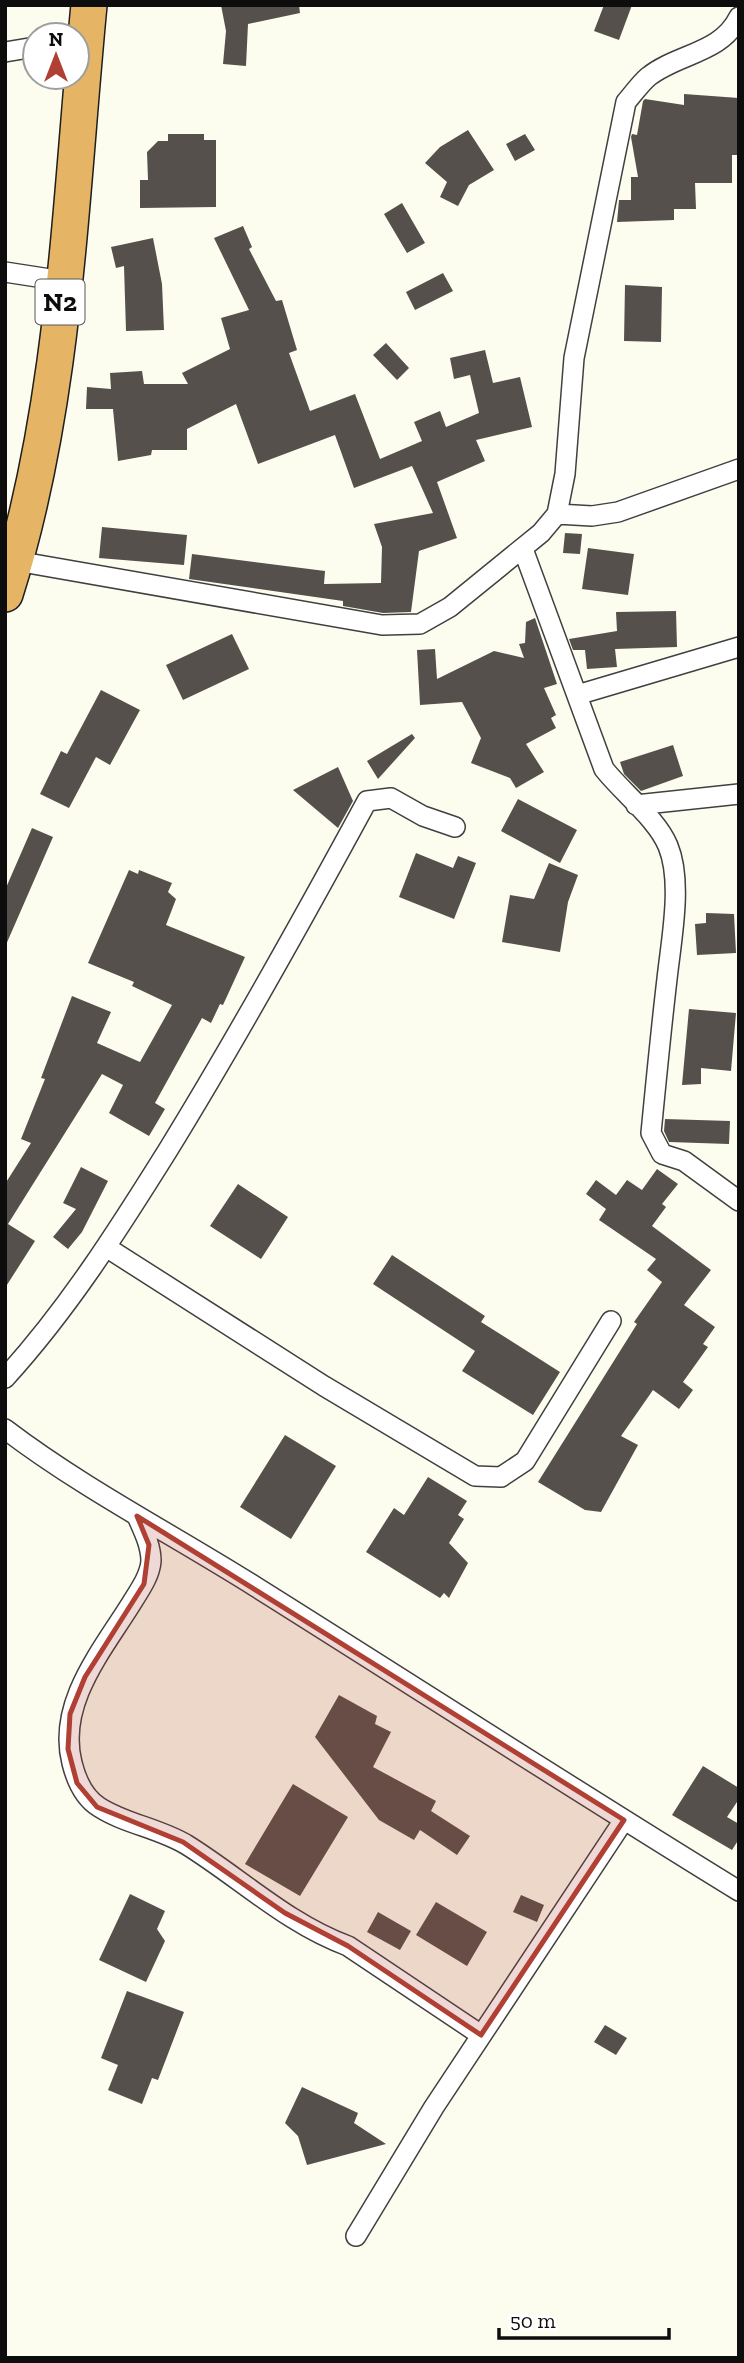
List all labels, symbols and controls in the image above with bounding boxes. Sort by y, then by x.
north arrow [21,21,91,91]
text: N [49,28,63,51]
road number: N2 [36,280,84,324]
scale bar [499,2296,669,2340]
text: 50 m [510,2308,556,2333]

